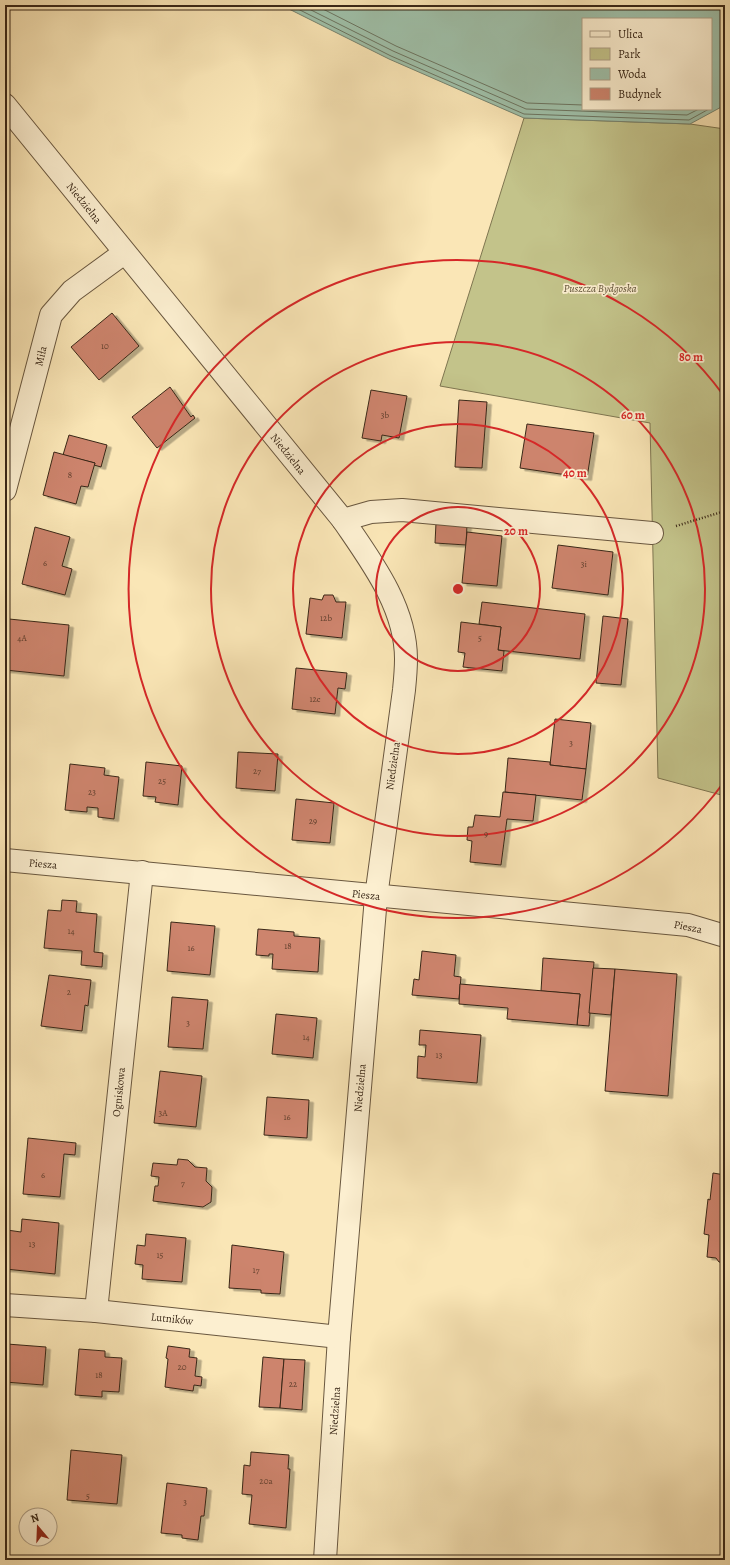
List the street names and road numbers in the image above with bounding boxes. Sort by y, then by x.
street label: Niedzielna [63,179,106,227]
street label: Miła [31,343,51,368]
street label: Niedzielna [267,430,310,478]
street label: Niedzielna [382,740,404,791]
street label: Piesza [28,855,59,873]
street label: Piesza [351,886,382,904]
street label: Piesza [673,917,704,937]
street label: Niedzielna [350,1062,370,1113]
street label: Ogniskowa [109,1066,129,1118]
street label: Lutników [150,1309,194,1329]
street label: Niedzielna [326,1385,344,1436]

